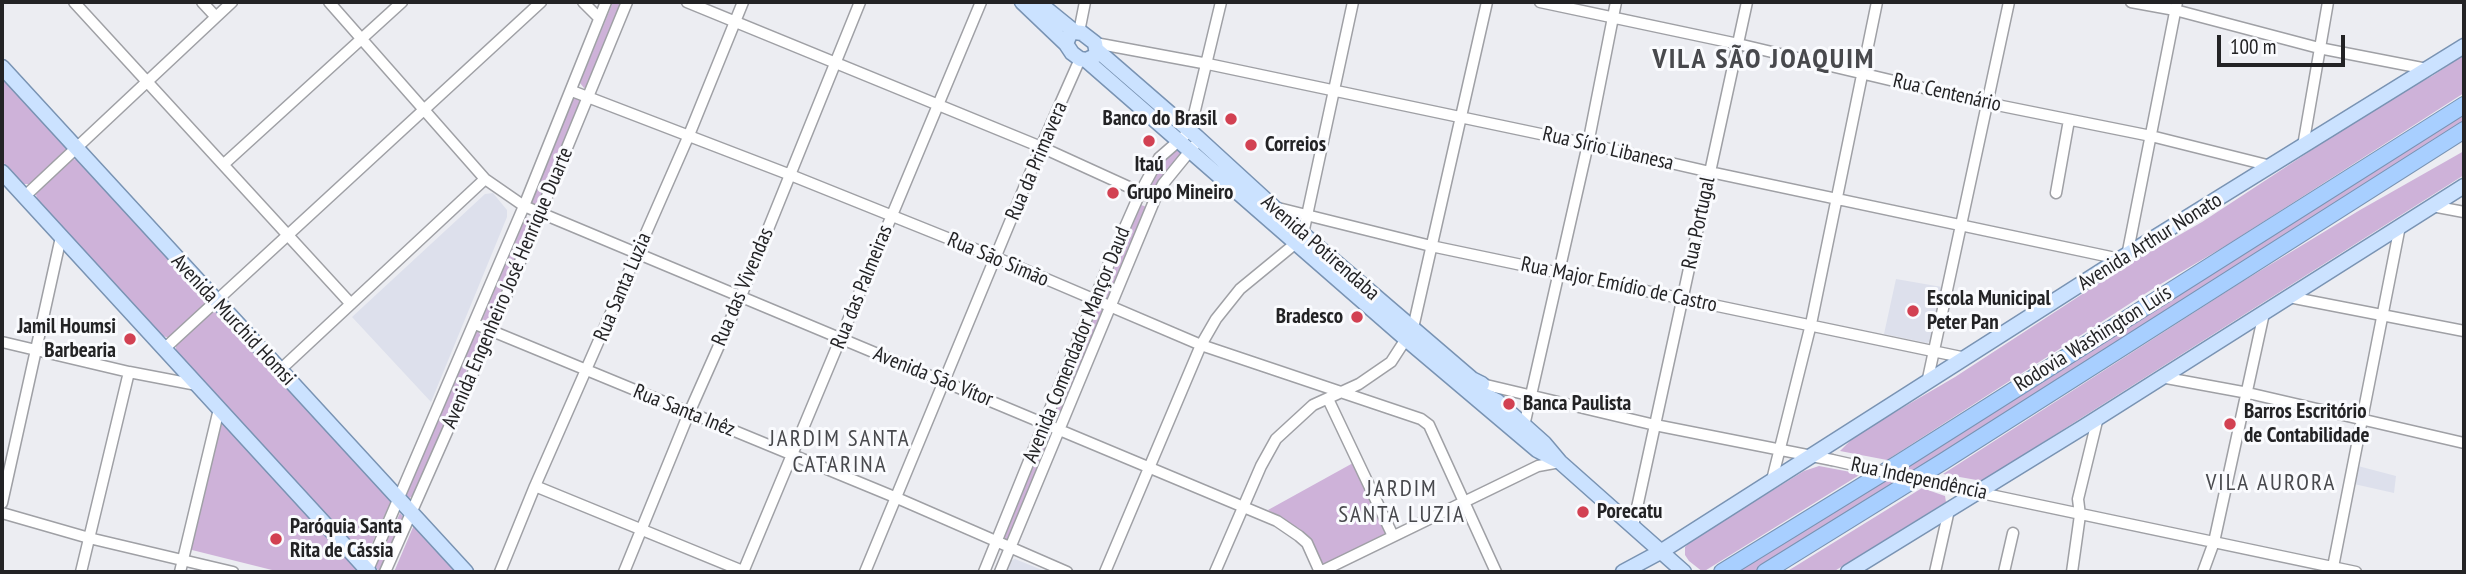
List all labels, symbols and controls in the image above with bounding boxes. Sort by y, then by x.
scale bar [2221,21,2349,65]
text: 100 m [2230,33,2276,60]
district label: VILA SÃO JOAQUIM [1655,43,1873,77]
street label: Rua Centenário [1890,68,2004,118]
street label: Rua da Primavera [1001,98,1073,224]
place label: Banco do Brasil [1103,106,1217,132]
marker: Banco do Brasil [1223,111,1239,127]
street label: Rua Sírio Libanesa [1540,122,1676,176]
place label: Correios [1265,132,1326,158]
marker: Itaú [1141,133,1157,149]
marker: Correios [1243,137,1259,153]
street label: Avenida Engenheiro José Henrique Duarte [437,144,579,432]
place label: Itaú [1134,152,1164,178]
street label: Rua Portugal [1677,175,1721,271]
place label: Grupo Mineiro [1127,180,1233,206]
marker: Grupo Mineiro [1105,185,1121,201]
street label: Avenida Arthur Nonato [2073,188,2227,296]
street label: Avenida Potirendaba [1256,190,1384,306]
street label: Rua das Palmeiras [826,221,898,353]
street label: Avenida Comendador Mançor Daud [1018,223,1136,467]
street label: Rua das Vivendas [707,224,779,350]
street label: Rua São Simão [944,227,1052,293]
street label: Rua Santa Luzia [589,229,657,345]
street label: Avenida Murchid Homsi [166,249,300,391]
street label: Rua Major Emídio de Castro [1519,252,1719,318]
street label: Rodovia Washington Luís [2010,281,2176,397]
place label: Escola Municipal Peter Pan [1927,286,2051,336]
marker: Escola Municipal Peter Pan [1905,303,1921,319]
place label: Bradesco [1276,304,1343,330]
marker: Bradesco [1349,309,1365,325]
place label: Jamil Houmsi Barbearia [17,314,116,364]
marker: Jamil Houmsi Barbearia [122,331,138,347]
street label: Avenida São Vítor [870,342,996,412]
street label: Rua Santa Inêz [629,379,739,443]
place label: Banca Paulista [1523,391,1631,417]
marker: Banca Paulista [1501,396,1517,412]
place label: Barros Escritório de Contabilidade [2244,399,2369,449]
marker: Barros Escritório de Contabilidade [2222,416,2238,432]
district label: JARDIM SANTA CATARINA [771,425,909,479]
street label: Rua Independência [1849,452,1989,506]
district label: VILA AURORA [2207,469,2335,497]
district label: JARDIM SANTA LUZIA [1340,475,1464,529]
place label: Porecatu [1597,499,1662,525]
marker: Porecatu [1575,504,1591,520]
place label: Paróquia Santa Rita de Cássia [290,514,402,564]
marker: Paróquia Santa Rita de Cássia [268,531,284,547]

